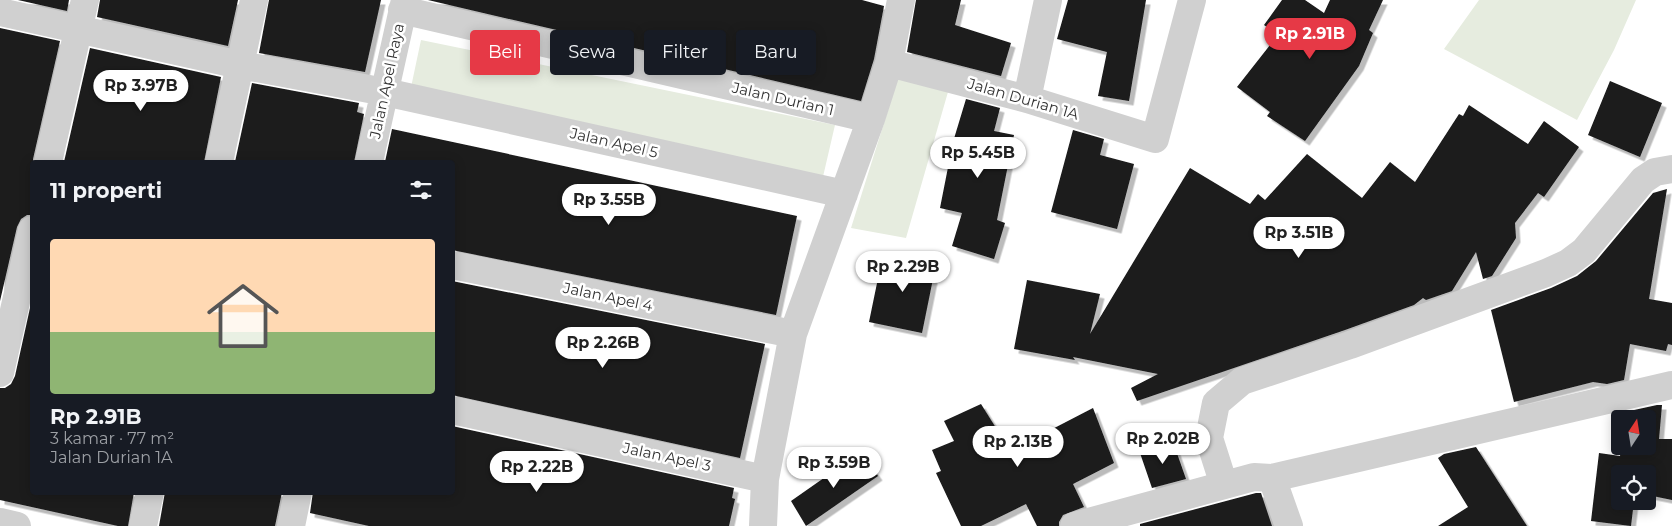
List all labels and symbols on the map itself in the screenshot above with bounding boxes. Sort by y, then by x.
pin: Rp 2.91B [1258,18,1362,60]
street label: Jalan Apel Raya [365,22,408,141]
pin: Rp 3.97B [89,70,193,112]
street label: Jalan Durian 1A [964,73,1081,124]
street label: Jalan Durian 1 [729,77,836,119]
street label: Jalan Apel 5 [567,123,660,162]
pin: Rp 5.45B [926,136,1030,179]
pin: Rp 3.55B [557,184,661,226]
pin: Rp 3.51B [1247,216,1351,259]
pin: Rp 2.29B [851,250,955,293]
street label: Jalan Apel 4 [561,278,655,315]
pin: Rp 2.26B [551,326,655,369]
north arrow [1611,410,1656,455]
pin: Rp 2.02B [1111,422,1215,465]
pin: Rp 2.13B [966,426,1070,468]
street label: Jalan Apel 3 [620,438,713,475]
pin: Rp 3.59B [782,446,886,489]
pin: Rp 2.22B [485,450,589,493]

